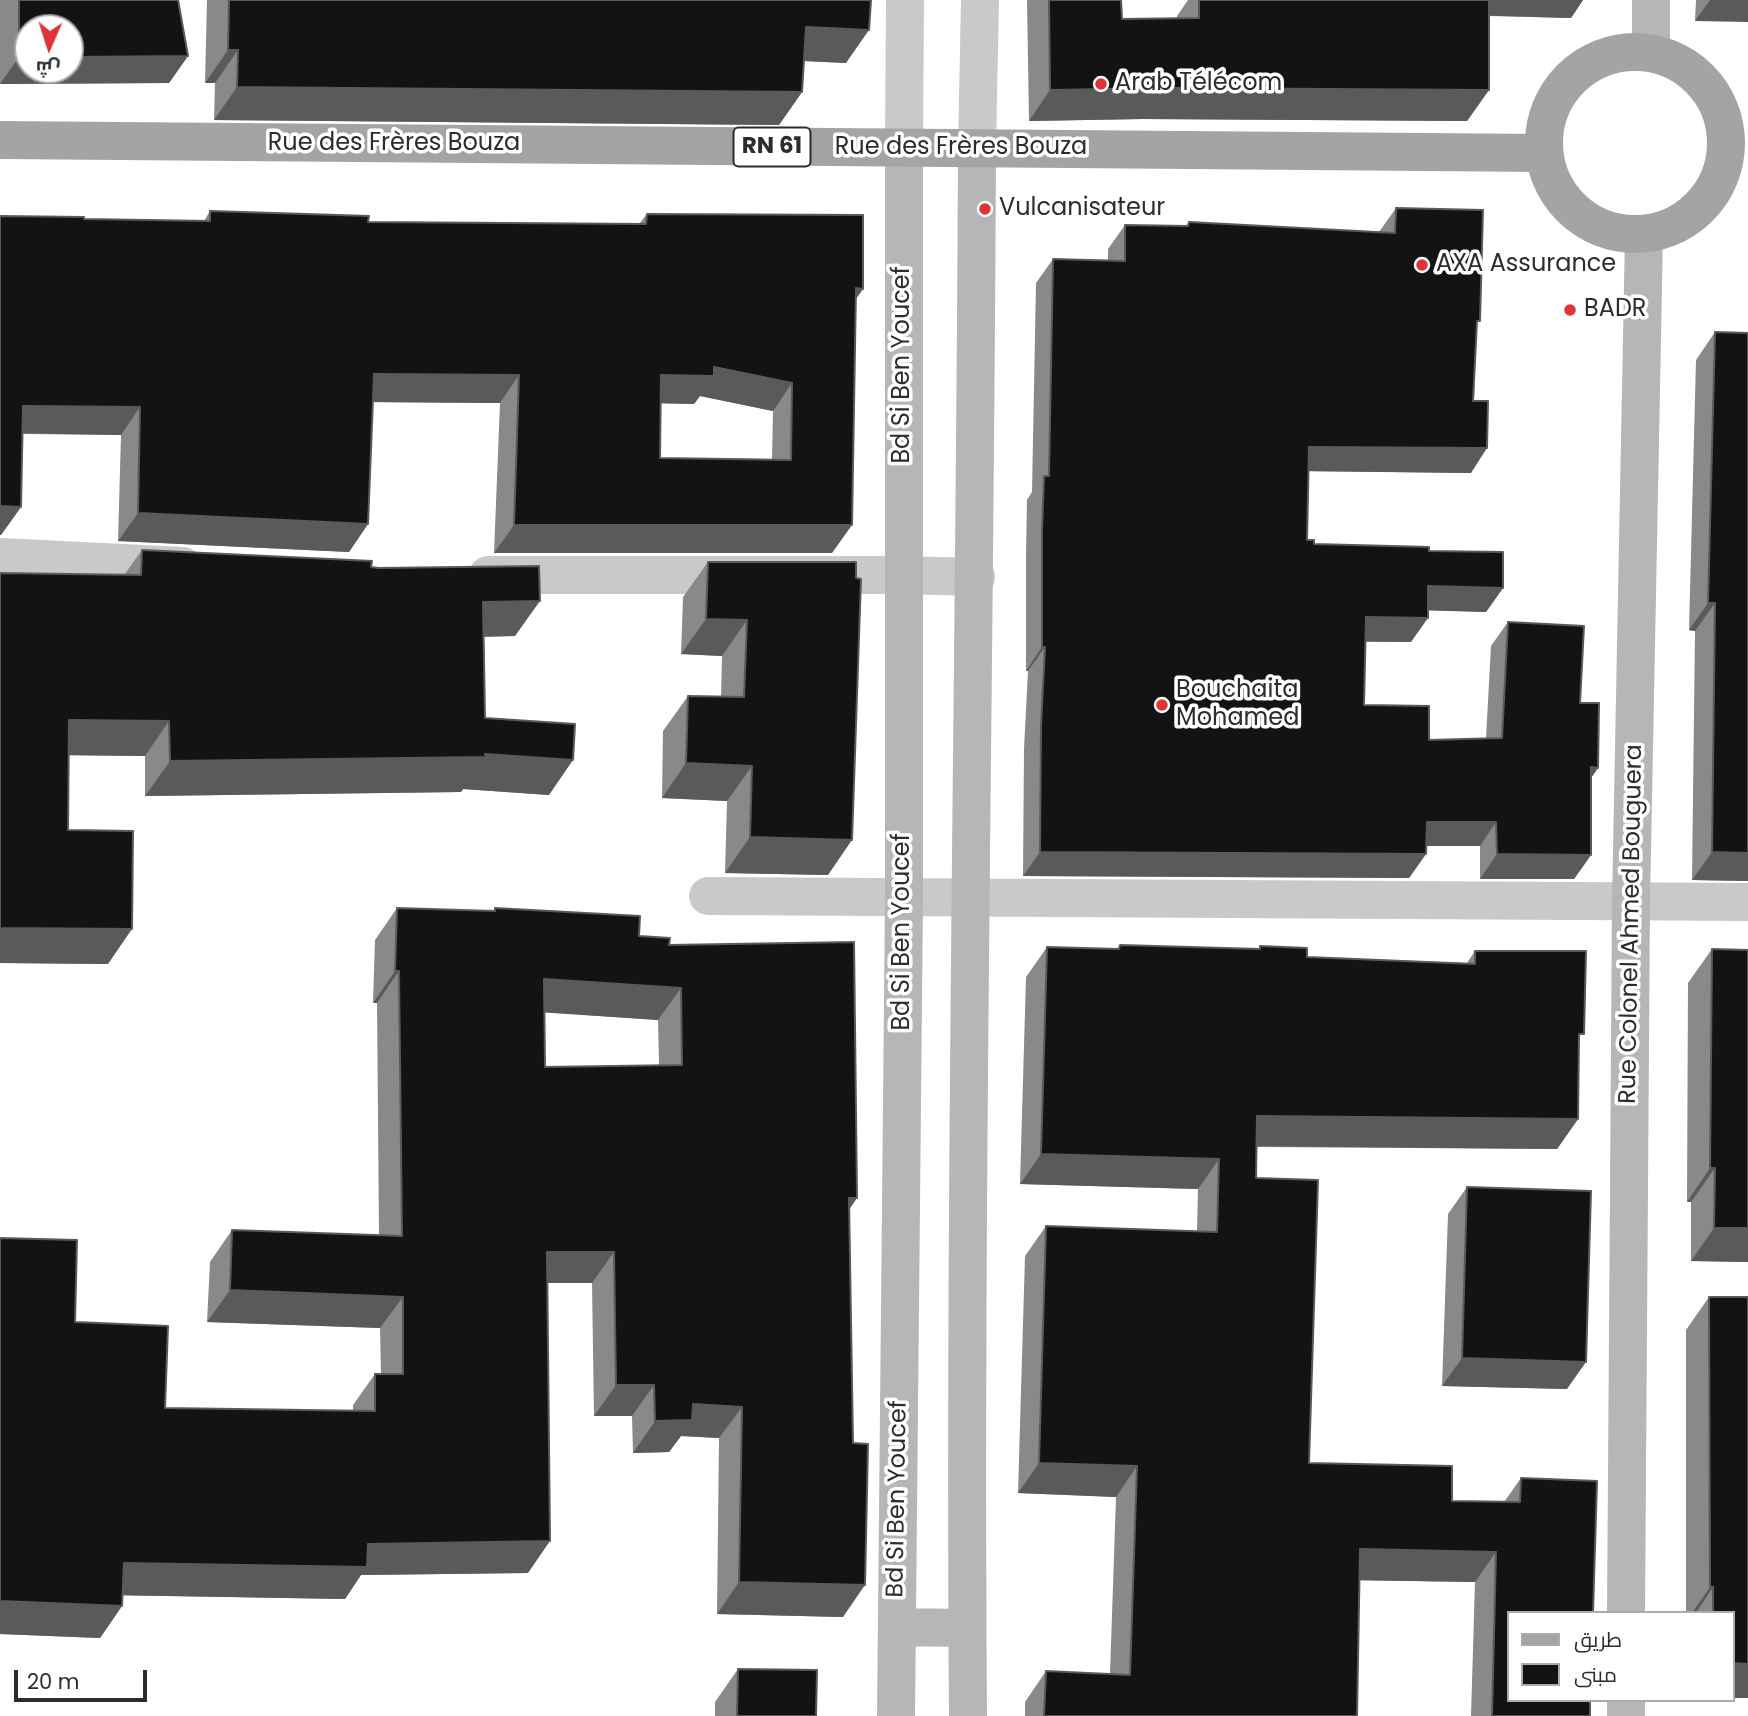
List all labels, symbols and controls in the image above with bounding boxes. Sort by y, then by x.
north arrow [14,14,84,84]
text: ش [35,54,61,83]
place label: Arab Télécom [1115,70,1282,98]
marker: Arab Télécom [1093,76,1109,92]
road number: RN 61 [734,128,810,166]
street label: Rue des Frères Bouza [268,130,520,158]
street label: Rue des Frères Bouza [835,134,1087,162]
place label: Vulcanisateur [999,195,1165,223]
marker: Vulcanisateur [977,201,993,217]
place label: AXA Assurance [1436,251,1616,279]
marker: AXA Assurance [1414,257,1430,273]
street label: Bd Si Ben Youcef [889,266,917,464]
place label: BADR [1584,296,1646,324]
marker: BADR [1562,302,1578,318]
place label: Bouchaita Mohamed [1176,677,1299,733]
marker: Bouchaita Mohamed [1154,697,1170,713]
street label: Rue Colonel Ahmed Bouguera [1614,744,1650,1104]
street label: Bd Si Ben Youcef [889,833,917,1031]
street label: Bd Si Ben Youcef [882,1400,914,1598]
legend [1506,1611,1734,1702]
text: طريق [1574,1625,1622,1654]
scale bar [18,1656,150,1700]
text: مبنى [1574,1660,1617,1689]
text: 20 m [27,1667,80,1696]

